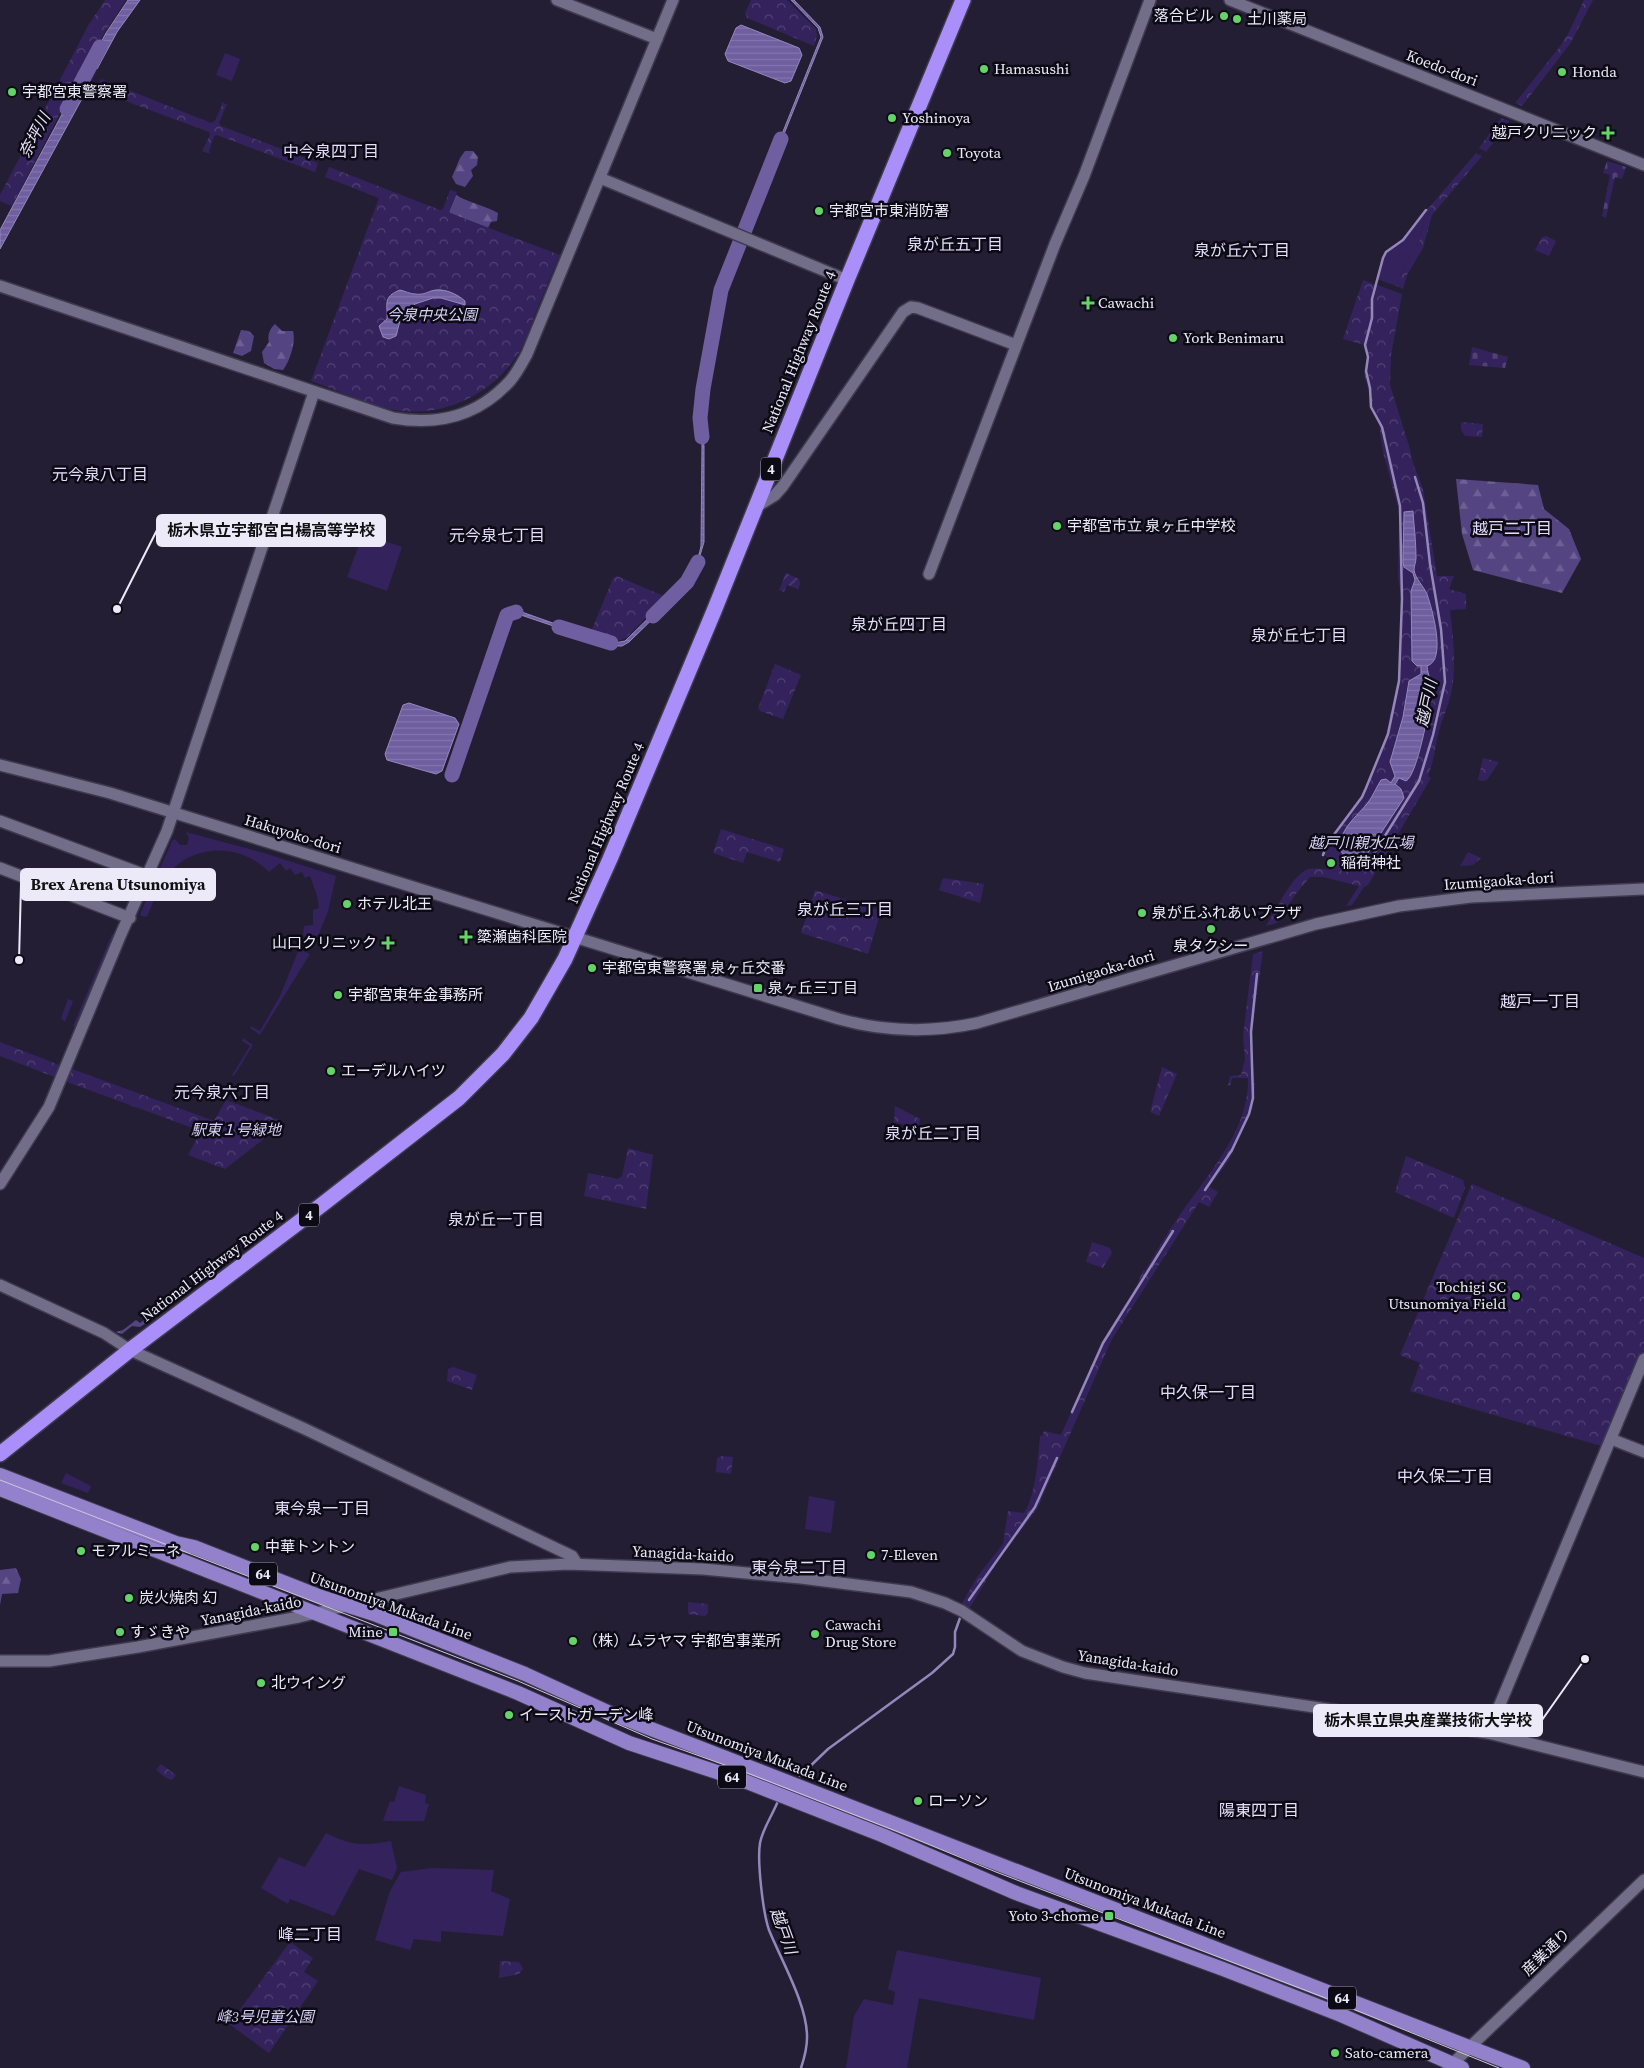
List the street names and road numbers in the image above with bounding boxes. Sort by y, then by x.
street label: Koedo-dori [1403,44,1481,91]
street label: National Highway Route 4 [756,267,841,436]
road number: 4 [761,458,781,480]
street label: National Highway Route 4 [562,739,649,907]
street label: Hakuyoko-dori [242,809,344,858]
street label: Izumigaoka-dori [1443,866,1555,895]
street label: Izumigaoka-dori [1045,944,1157,997]
road number: 4 [299,1204,319,1226]
street label: National Highway Route 4 [136,1205,288,1326]
street label: Yanagida-kaido [631,1540,735,1567]
road number: 64 [249,1562,277,1586]
street label: Utsunomiya Mukada Line [307,1566,476,1645]
street label: Yanagida-kaido [199,1590,303,1631]
street label: Yanagida-kaido [1076,1644,1180,1681]
street label: Utsunomiya Mukada Line [683,1715,851,1796]
road number: 64 [718,1765,746,1788]
street label: Utsunomiya Mukada Line [1061,1862,1229,1943]
street label: 産業通り [1517,1923,1575,1980]
road number: 64 [1328,1986,1356,2010]

